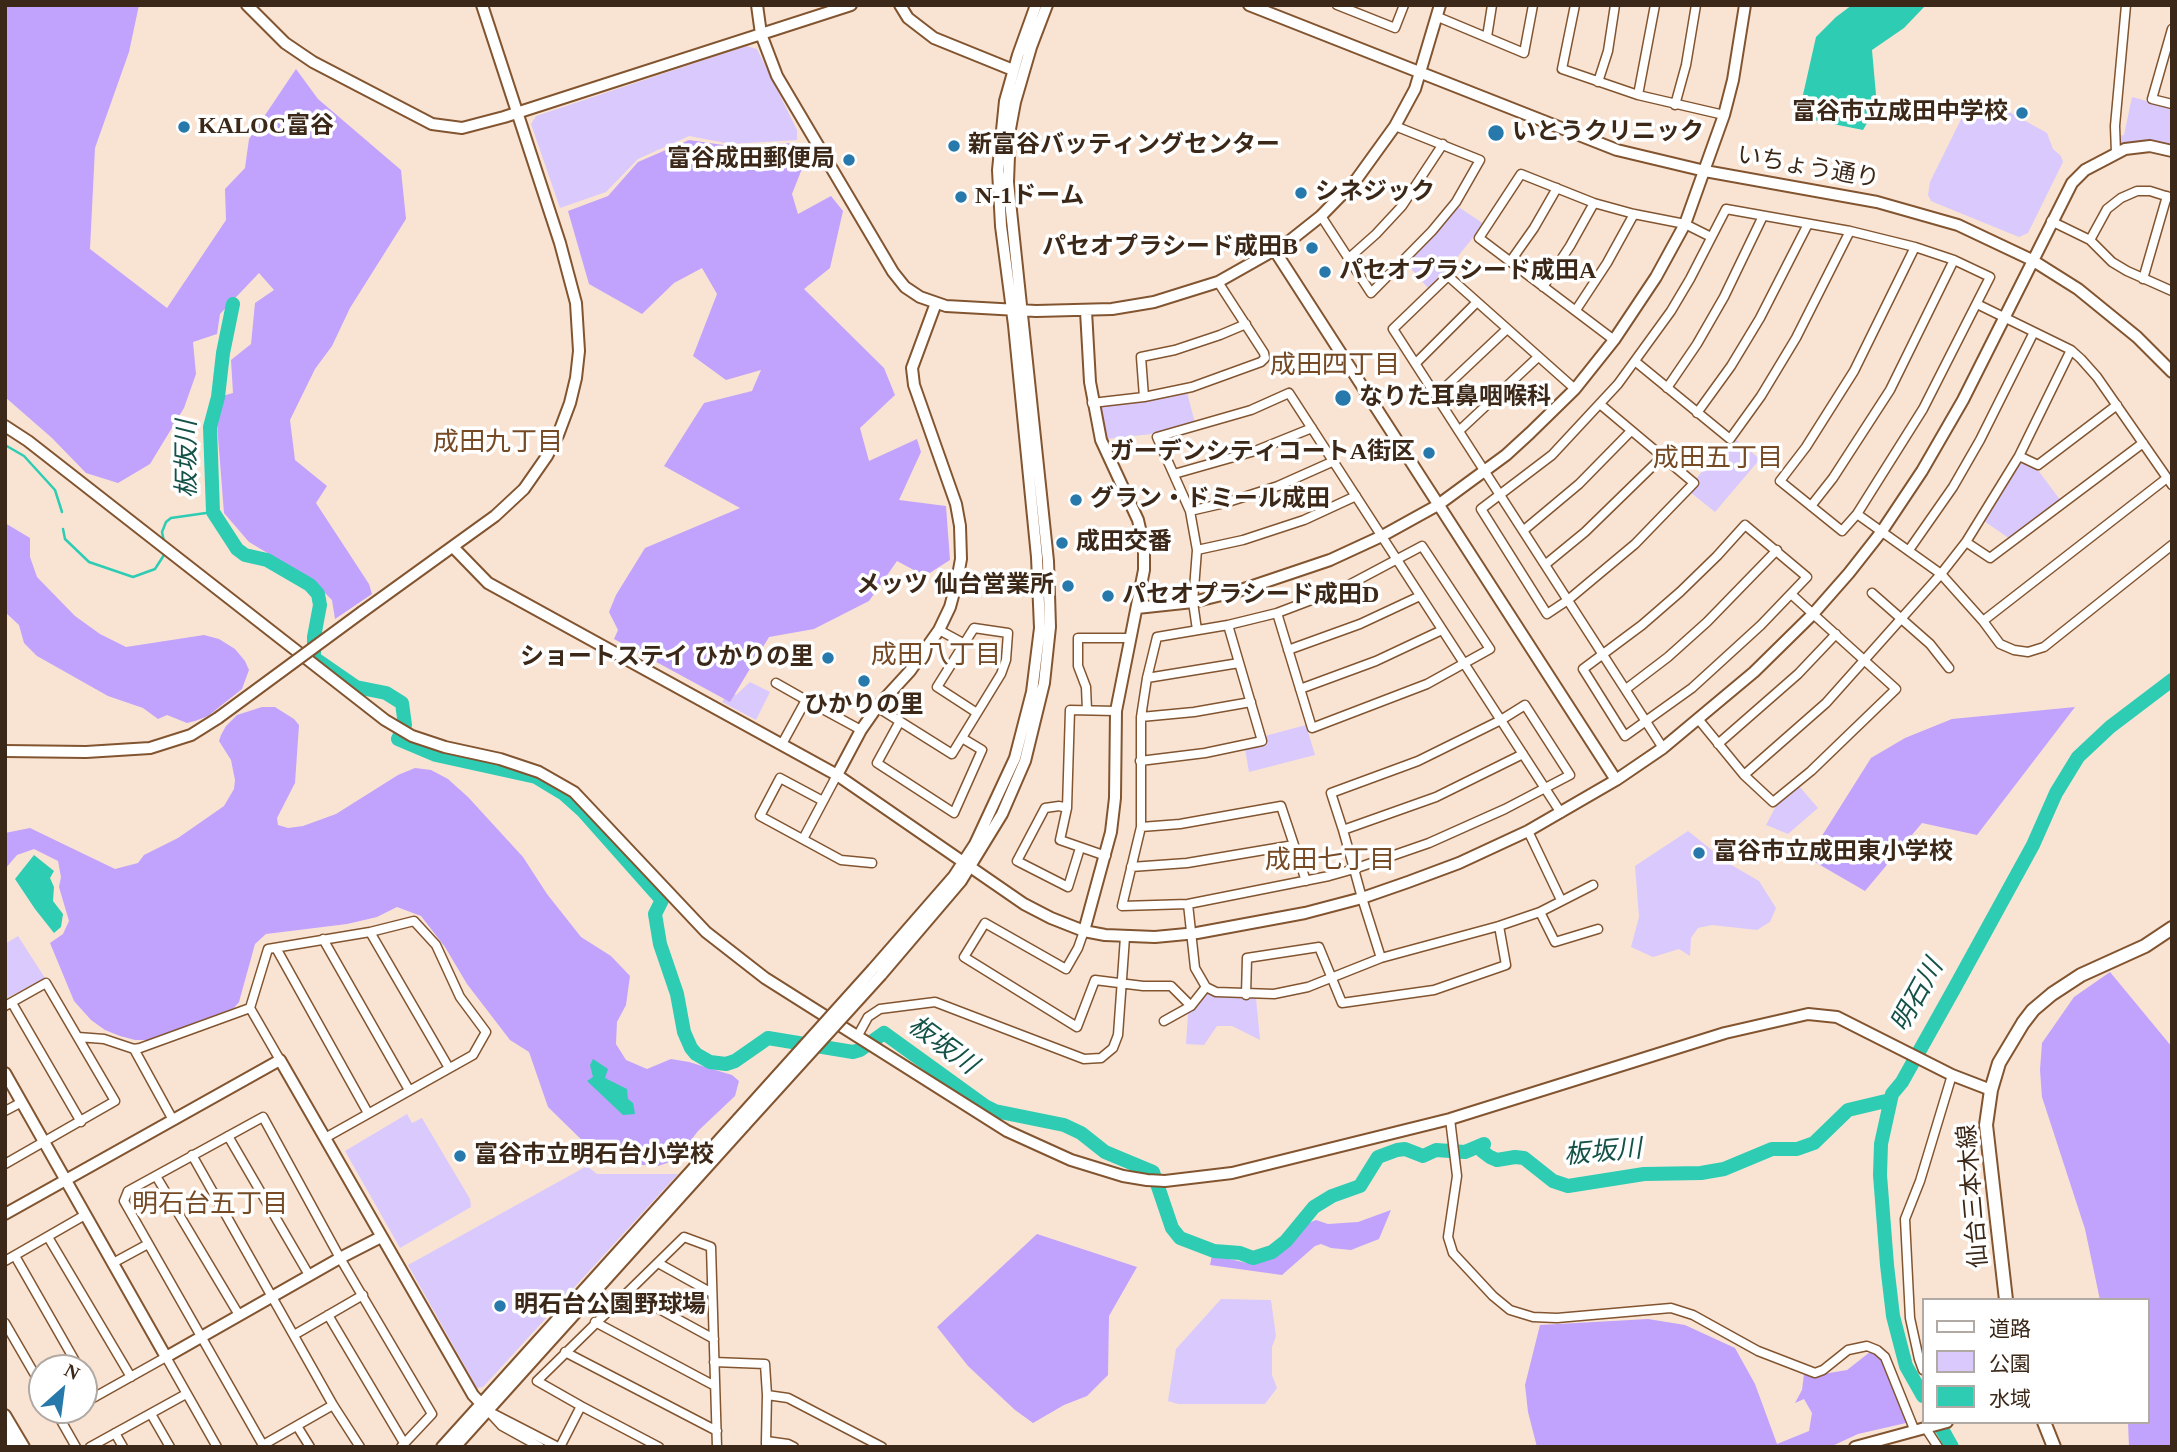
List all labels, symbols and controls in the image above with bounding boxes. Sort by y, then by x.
place label: 富谷市立成田中学校 [1792,99,2008,127]
marker: 富谷市立成田中学校 [2014,105,2030,121]
place label: KALOC富谷 [198,113,334,141]
marker: KALOC富谷 [176,119,192,135]
place label: いとうクリニック [1512,119,1704,147]
marker: いとうクリニック [1486,123,1506,143]
place label: 新富谷バッティングセンター [968,132,1280,160]
marker: 新富谷バッティングセンター [946,138,962,154]
street label: いちょう通り [1735,141,1881,195]
place label: 富谷成田郵便局 [667,146,835,174]
marker: 富谷成田郵便局 [841,152,857,168]
place label: シネジック [1315,179,1435,207]
place label: N-1ドーム [975,183,1084,211]
marker: シネジック [1293,185,1309,201]
marker: N-1ドーム [953,189,969,205]
place label: パセオプラシード成田B [1042,234,1298,262]
marker: パセオプラシード成田B [1304,240,1320,256]
place label: パセオプラシード成田A [1339,258,1596,286]
marker: パセオプラシード成田A [1317,264,1333,280]
district label: 成田四丁目 [1270,350,1400,382]
place label: なりた耳鼻咽喉科 [1359,384,1551,412]
marker: なりた耳鼻咽喉科 [1333,388,1353,408]
water label: 板坂川 [172,420,204,498]
district label: 成田九丁目 [433,427,563,459]
place label: ガーデンシティコートA街区 [1110,439,1415,467]
district label: 成田五丁目 [1653,443,1783,475]
marker: ガーデンシティコートA街区 [1421,445,1437,461]
place label: グラン・ドミール成田 [1090,486,1330,514]
marker: グラン・ドミール成田 [1068,492,1084,508]
place label: 成田交番 [1076,529,1172,557]
marker: 成田交番 [1054,535,1070,551]
place label: メッツ 仙台営業所 [856,572,1054,600]
marker: メッツ 仙台営業所 [1060,578,1076,594]
place label: パセオプラシード成田D [1122,582,1379,610]
marker: パセオプラシード成田D [1100,588,1116,604]
district label: 成田八丁目 [871,640,1001,672]
place label: ショートステイ ひかりの里 [520,644,814,672]
marker: ショートステイ ひかりの里 [820,650,836,666]
marker: ひかりの里 [856,673,872,689]
place label: ひかりの里 [804,692,924,720]
place label: 富谷市立成田東小学校 [1713,839,1953,867]
district label: 成田七丁目 [1265,845,1395,877]
marker: 富谷市立成田東小学校 [1691,845,1707,861]
water label: 明石川 [1885,954,1951,1038]
water label: 板坂川 [901,1010,983,1082]
street label: 仙台三本木線 [1953,1123,1995,1269]
water label: 板坂川 [1563,1134,1643,1172]
place label: 富谷市立明石台小学校 [474,1142,714,1170]
marker: 富谷市立明石台小学校 [452,1148,468,1164]
district label: 明石台五丁目 [132,1189,288,1221]
place label: 明石台公園野球場 [514,1292,706,1320]
marker: 明石台公園野球場 [492,1298,508,1314]
legend [1922,1298,2149,1424]
text: 道路 [1989,1317,2031,1341]
text: 公園 [1989,1352,2031,1376]
north arrow [28,1354,98,1424]
text: N [61,1359,83,1384]
text: 水域 [1989,1387,2031,1411]

